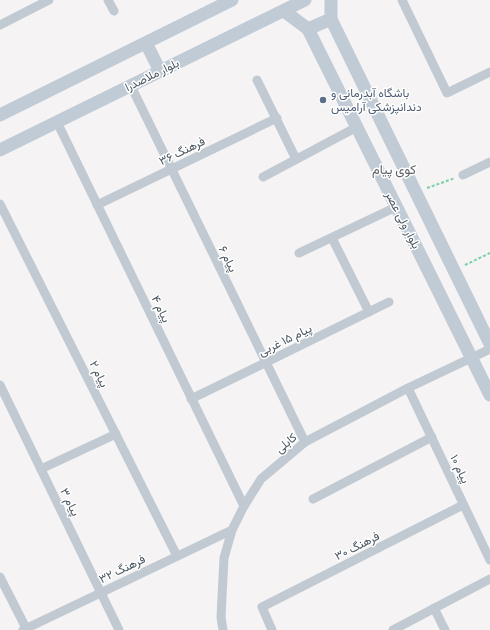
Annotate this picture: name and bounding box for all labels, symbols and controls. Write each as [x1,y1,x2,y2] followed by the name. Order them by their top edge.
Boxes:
[123,56,182,95] street label: بلوار ملاصدرا
[331,86,422,115] place label: باشگاه آبدرمانی و دندانپزشکی آرامیس
[318,95,328,105] marker: باشگاه آبدرمانی و دندانپزشکی آرامیس
[157,134,208,169] street label: فرهنگ ۳۶
[372,162,416,179] district label: کوی پیام
[381,188,423,252] street label: بلوار ولی عصر
[215,244,240,275] street label: پیام ۶
[148,293,173,325] street label: پیام ۴
[256,321,314,360] street label: پیام ۱۵ غربی
[86,358,111,390] street label: پیام ۲
[272,430,300,457] street label: کابلی
[446,452,473,486] street label: پیام ۱۰
[56,486,83,519] street label: پیام ۳
[332,529,382,564] street label: فرهنگ ۳۰
[97,552,148,587] street label: فرهنگ ۳۲

